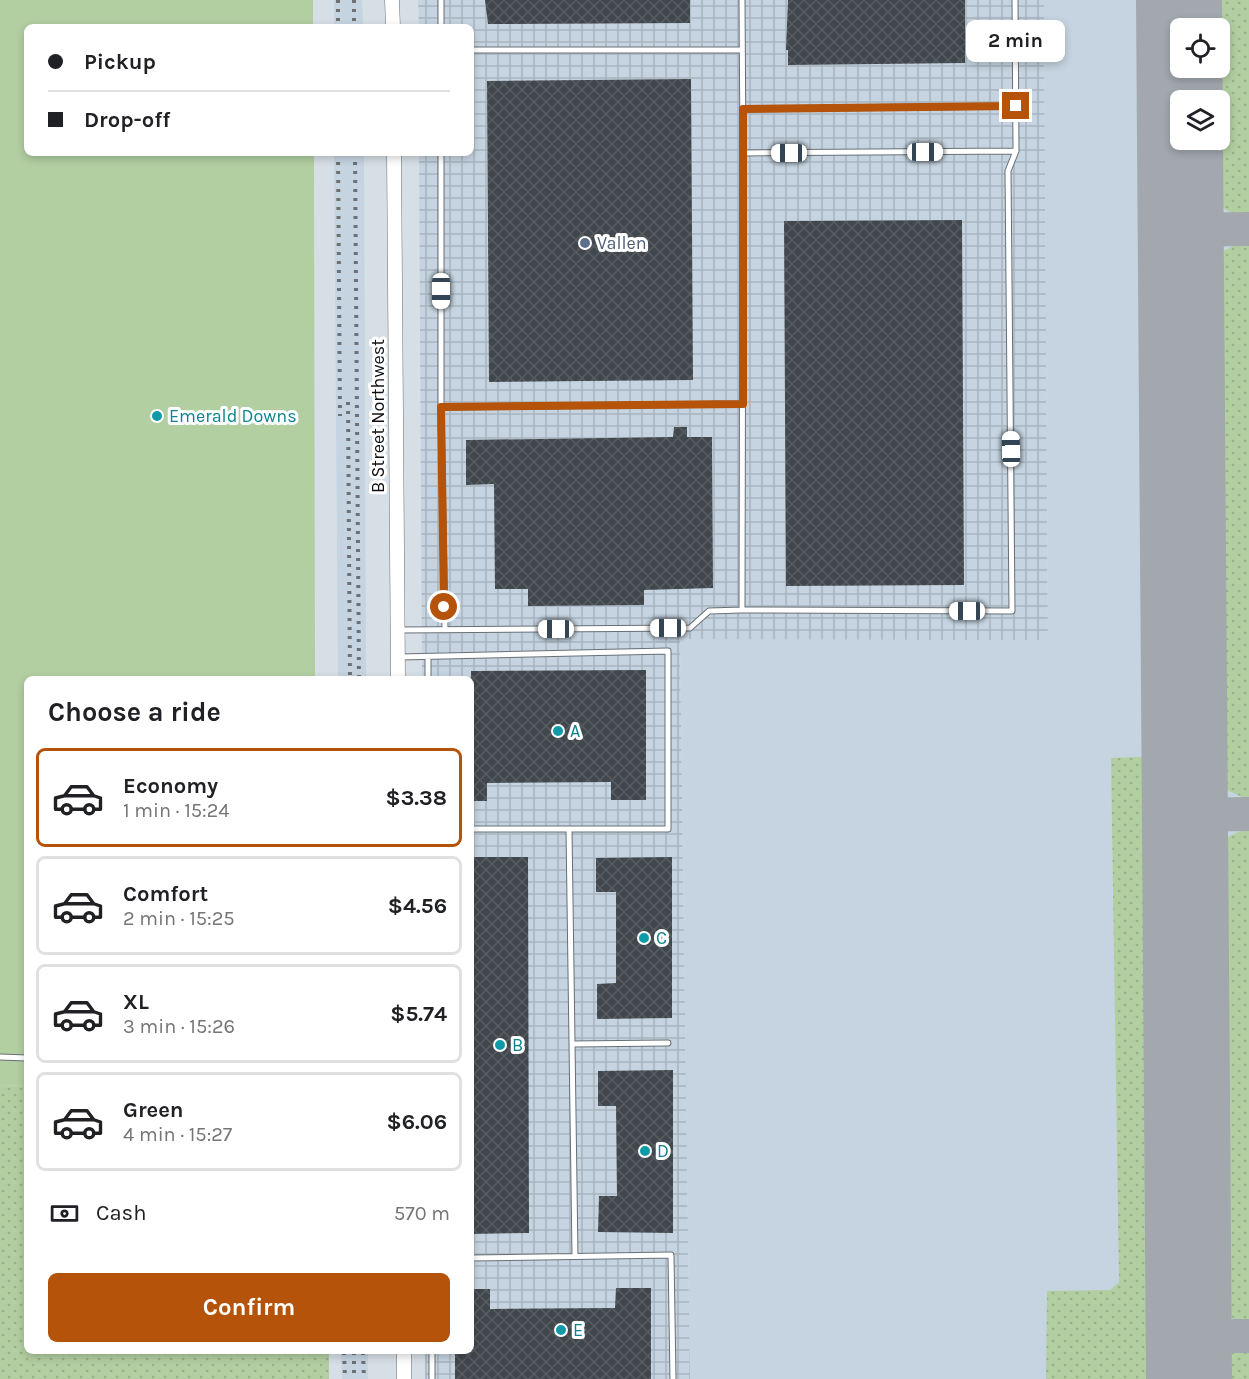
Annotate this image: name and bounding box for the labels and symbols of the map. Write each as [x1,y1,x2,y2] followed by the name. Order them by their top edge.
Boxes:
[966,19,1066,61] callout: 2 min
[1002,92,1029,119] route end
[907,143,943,161] car
[771,144,807,162] car
[597,232,647,254] place label: Vallen
[578,236,592,250] marker: Vallen
[432,273,450,309] car
[367,339,389,493] street label: B Street Northwest
[169,405,297,427] place label: Emerald Downs
[150,409,164,423] marker: Emerald Downs
[1002,431,1020,467] car
[430,593,457,620] route start
[949,602,985,620] car
[650,619,686,637] car
[538,620,574,638] car
[570,720,580,742] place label: A
[551,724,565,738] marker: A
[656,927,667,949] place label: C
[637,931,651,945] marker: C
[512,1034,523,1056] place label: B
[493,1038,507,1052] marker: B
[657,1140,669,1162] place label: D
[638,1144,652,1158] marker: D
[573,1319,583,1341] place label: E
[554,1323,568,1337] marker: E

